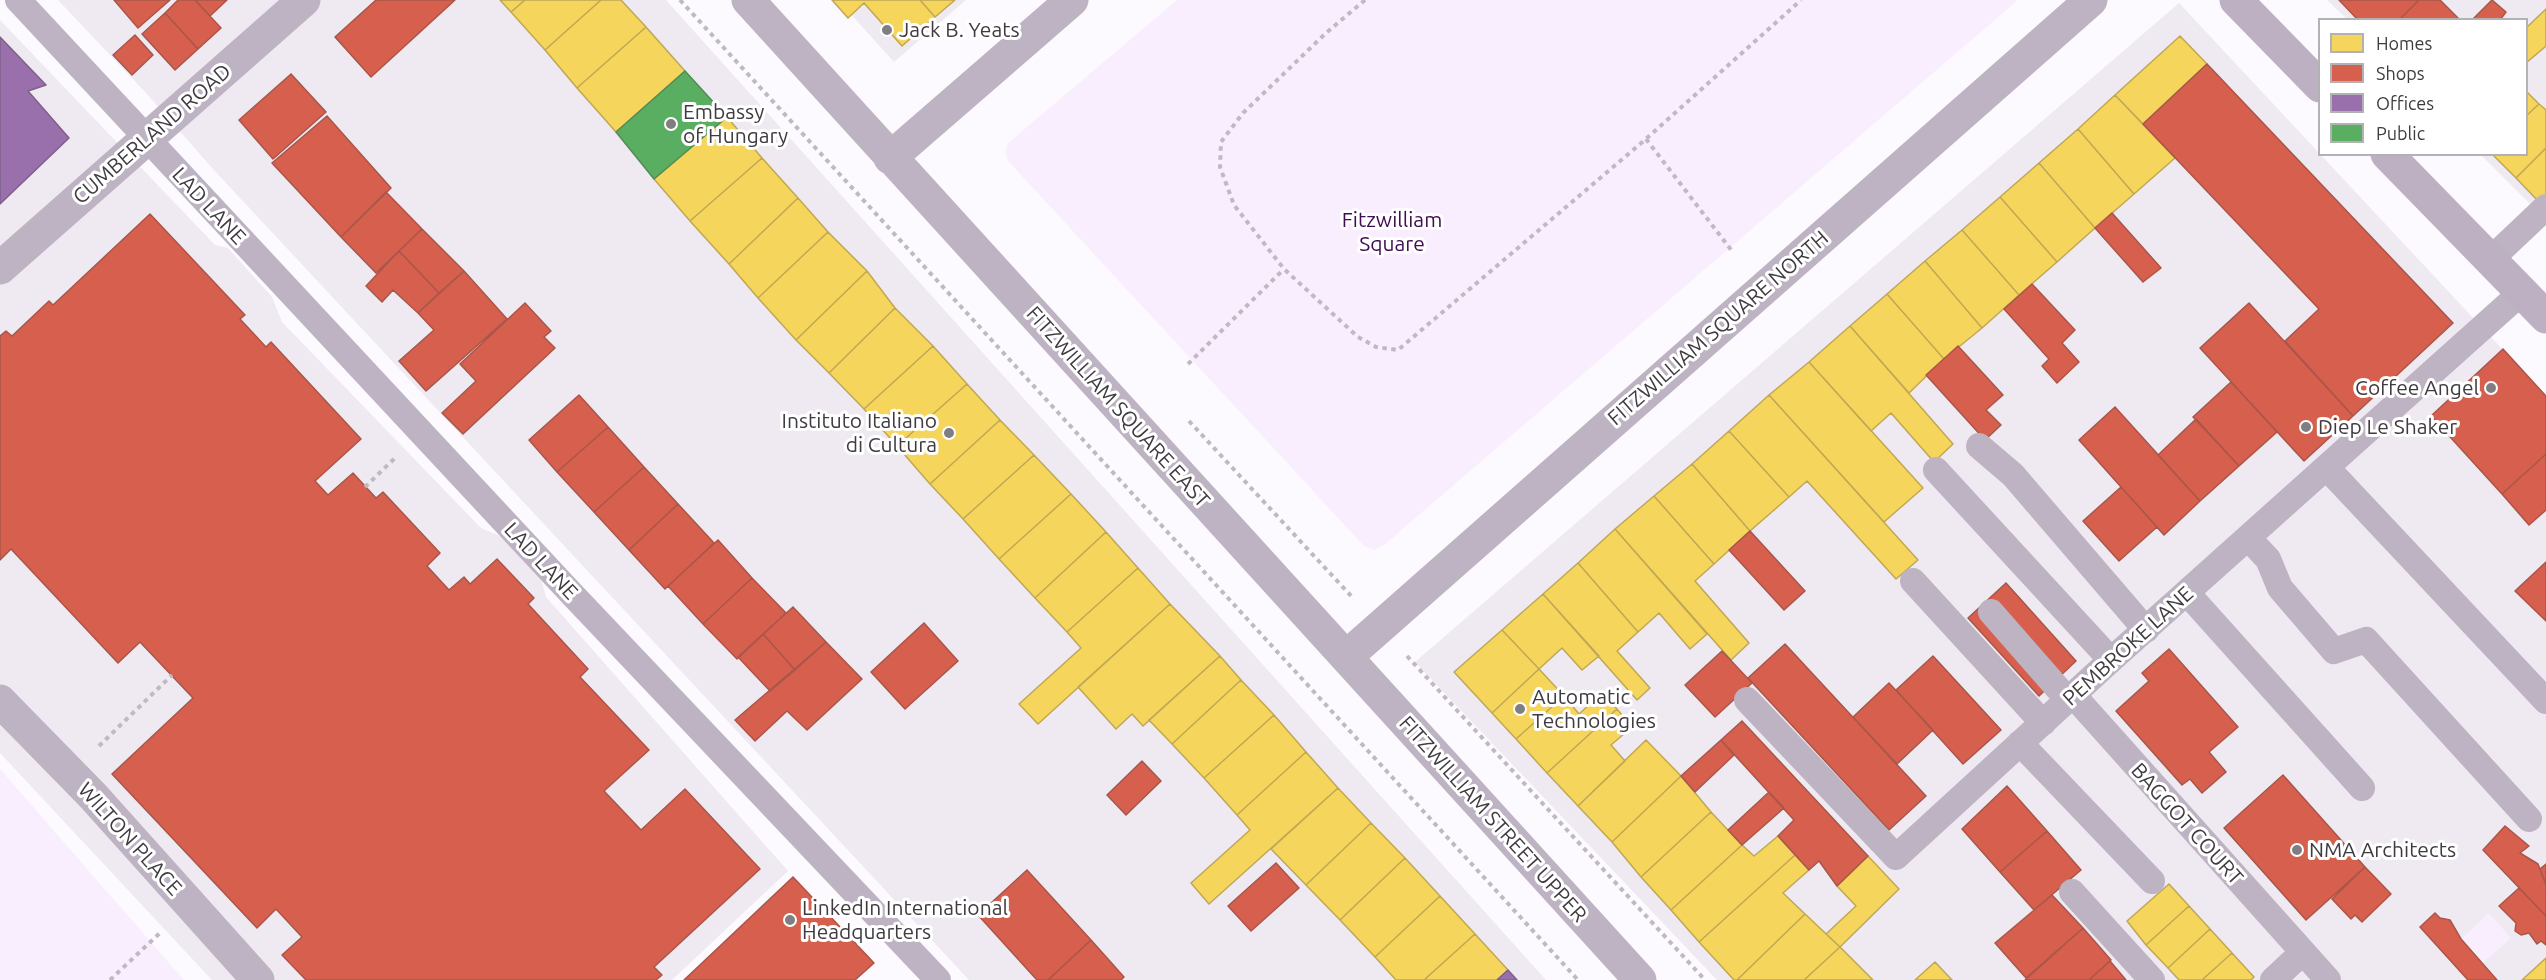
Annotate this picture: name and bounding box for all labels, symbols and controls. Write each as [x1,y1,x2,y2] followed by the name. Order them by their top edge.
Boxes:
[899,17,1020,43] place label: Jack B. Yeats
[2318,18,2528,156] legend
[880,23,894,37] marker: Jack B. Yeats
[2376,33,2432,53] text: Homes
[68,59,236,209] street label: CUMBERLAND ROAD
[2376,63,2425,83] text: Shops
[2376,93,2434,113] text: Offices
[683,99,788,149] place label: Embassy of Hungary
[664,117,678,131] marker: Embassy of Hungary
[2376,123,2425,143] text: Public
[167,162,251,250] street label: LAD LANE
[1342,207,1442,257] park label: Fitzwilliam Square
[1603,225,1833,431] street label: FITZWILLIAM SQUARE NORTH
[1021,301,1215,513] street label: FITZWILLIAM SQUARE EAST
[2355,375,2479,401] place label: Coffee Angel
[2484,381,2498,395] marker: Coffee Angel
[782,408,937,458] place label: Instituto Italiano di Cultura
[2318,414,2457,440] place label: Diep Le Shaker
[2299,420,2313,434] marker: Diep Le Shaker
[942,426,956,440] marker: Instituto Italiano di Cultura
[499,517,583,605] street label: LAD LANE
[2058,581,2198,711] street label: PEMBROKE LANE
[1532,684,1656,734] place label: Automatic Technologies
[1513,702,1527,716] marker: Automatic Technologies
[1394,711,1592,927] street label: FITZWILLIAM STREET UPPER
[2126,758,2248,890] street label: BAGGOT COURT
[73,778,187,900] street label: WILTON PLACE
[2309,837,2456,863] place label: NMA Architects
[2290,843,2304,857] marker: NMA Architects
[802,895,1008,945] place label: LinkedIn International Headquarters
[783,913,797,927] marker: LinkedIn International Headquarters

